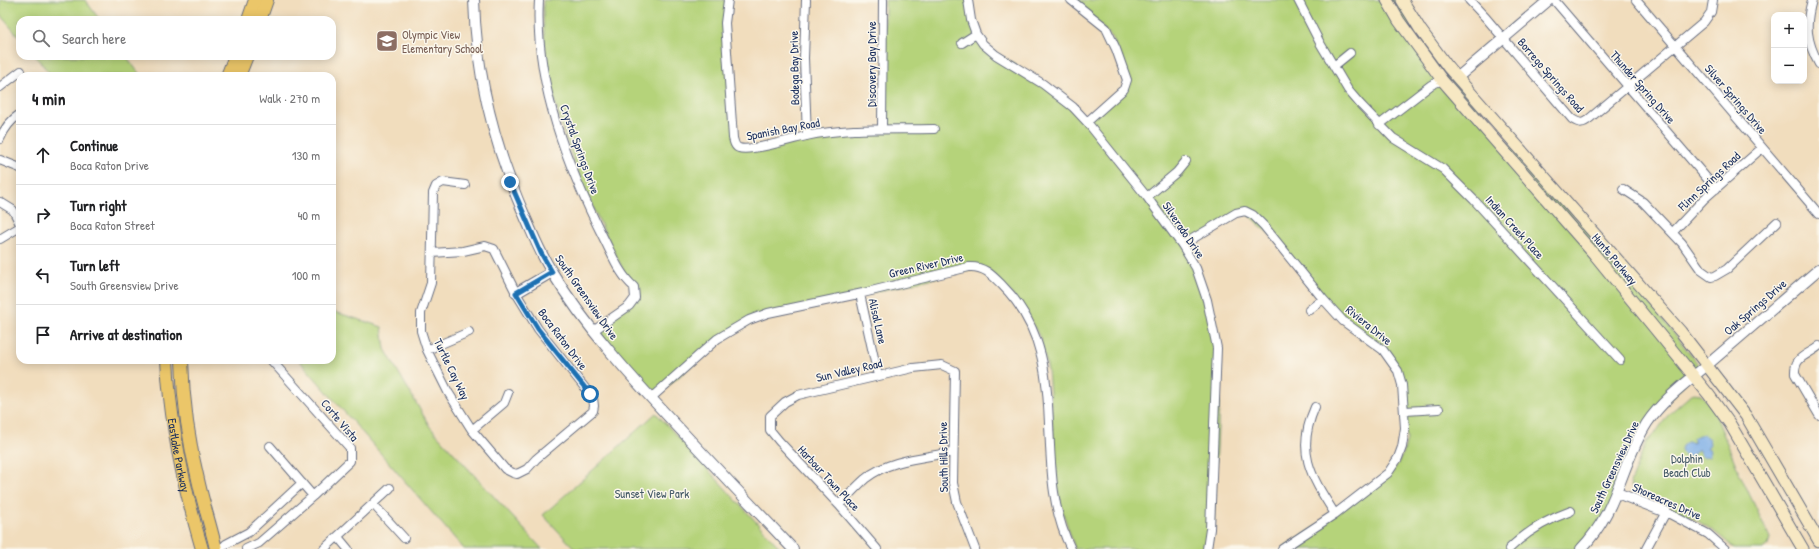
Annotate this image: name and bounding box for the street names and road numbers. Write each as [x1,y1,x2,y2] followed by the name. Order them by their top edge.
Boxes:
[863,21,880,107] street label: Discovery Bay Drive
[785,30,803,105] street label: Bodega Bay Drive
[1514,34,1588,116] street label: Borrego Springs Road
[1606,47,1680,127] street label: Thunder Spring Drive
[1701,61,1771,138] street label: Silver Springs Drive
[556,102,604,196] street label: Crystal Springs Drive
[745,114,821,144] street label: Spanish Bay Road
[1673,147,1744,215] street label: Flinn Springs Road
[1482,192,1548,263] street label: Indian Creek Place
[1159,198,1209,262] street label: Silverado Drive
[1588,229,1642,289] street label: Hunte Parkway
[887,248,965,282] street label: Green River Drive
[551,251,623,343] street label: South Greensview Drive
[1720,275,1790,339] street label: Oak Springs Drive
[865,296,892,346] street label: Alisal Lane
[1342,301,1396,349] street label: Riviera Drive
[534,305,592,373] street label: Boca Raton Drive
[430,336,474,402] street label: Turtle Cay Way
[814,354,884,386] street label: Sun Valley Road
[317,395,363,445] street label: Corte Vista
[164,417,195,494] street label: Eastlake Parkway
[1585,418,1643,516] street label: South Greensview Drive
[934,421,952,492] street label: South Hills Drive
[794,441,864,515] street label: Harbour Town Place
[1630,478,1704,524] street label: Shoreacres Drive

